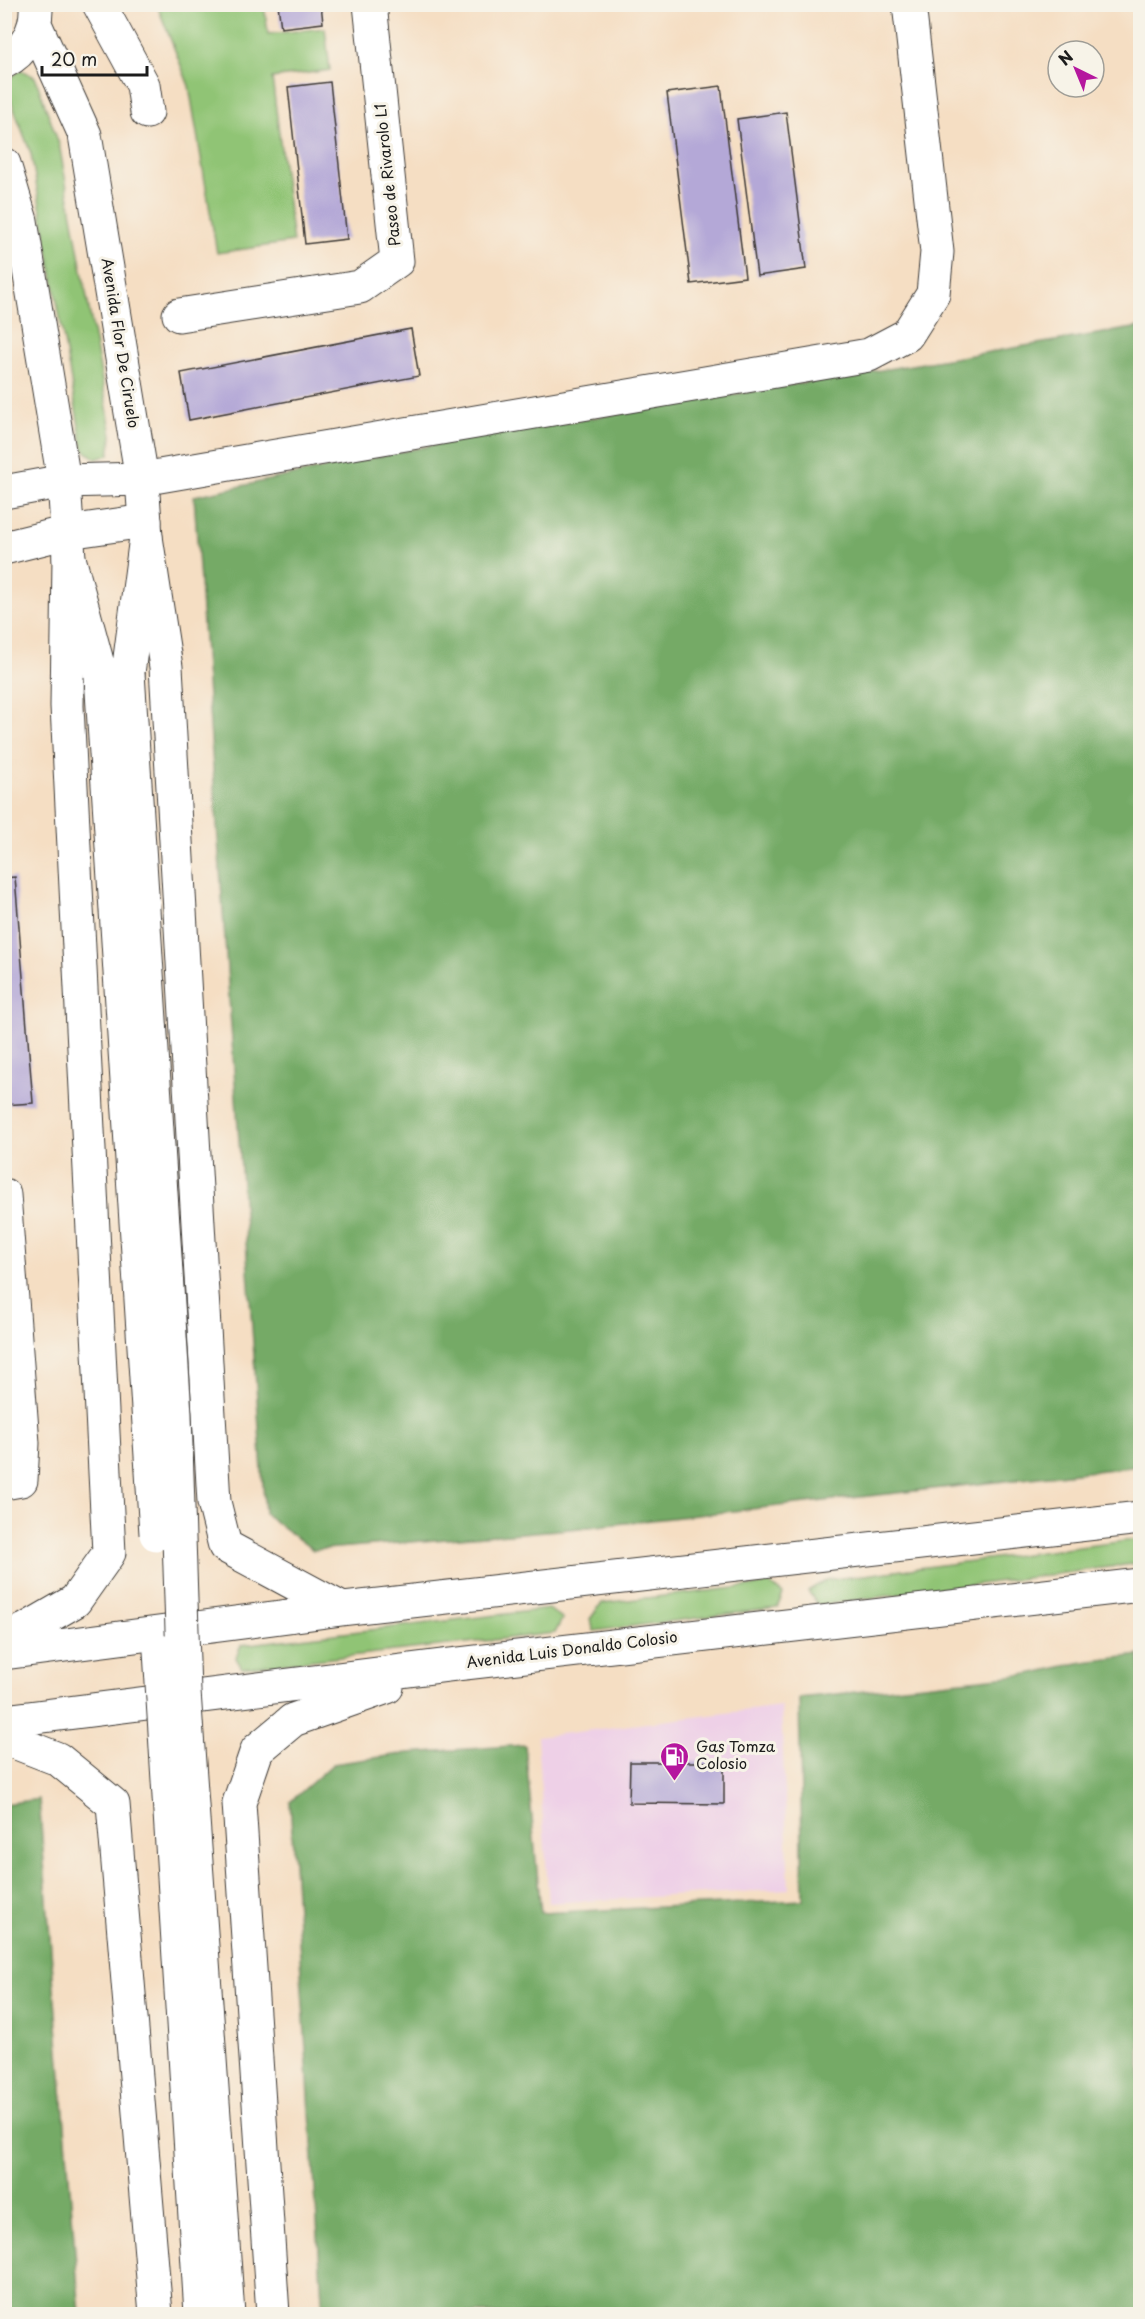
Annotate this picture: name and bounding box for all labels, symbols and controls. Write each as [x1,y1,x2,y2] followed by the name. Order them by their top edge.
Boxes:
[42,39,147,77] scale bar
[1046,39,1106,99] north arrow
[1052,44,1078,70] text: N
[51,45,97,72] text: 20 m
[368,103,405,248] street label: Paseo de Rivarolo L1
[97,256,146,429] street label: Avenida Flor De Ciruelo
[465,1624,679,1673] street label: Avenida Luis Donaldo Colosio
[696,1734,776,1774] place label: Gas Tomza Colosio
[659,1740,691,1782] fuel station icon: Gas Tomza Colosio

